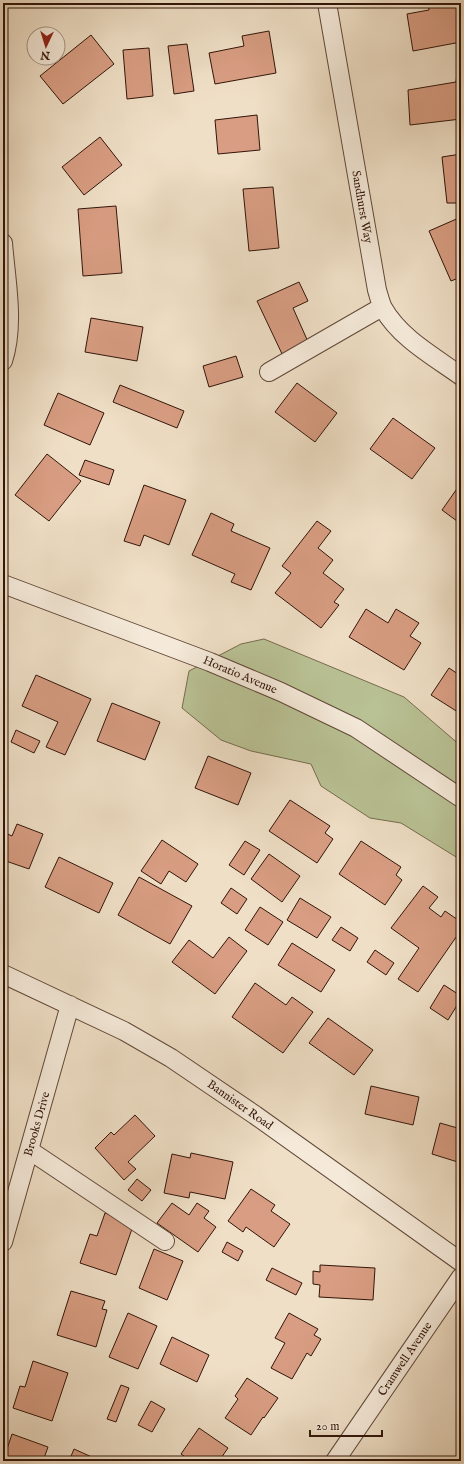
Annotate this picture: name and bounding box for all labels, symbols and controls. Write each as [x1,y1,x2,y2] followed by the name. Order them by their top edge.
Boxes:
[26,26,66,66] north arrow
[40,48,52,62] text: N
[348,169,376,245] street label: Sandhurst Way
[201,653,280,698] street label: Horatio Avenue
[204,1077,276,1134] street label: Bannister Road
[21,1090,53,1158] street label: Brooks Drive
[375,1319,436,1399] street label: Cramwell Avenue
[310,1412,382,1438] scale bar
[316,1419,339,1434] text: 20 m

